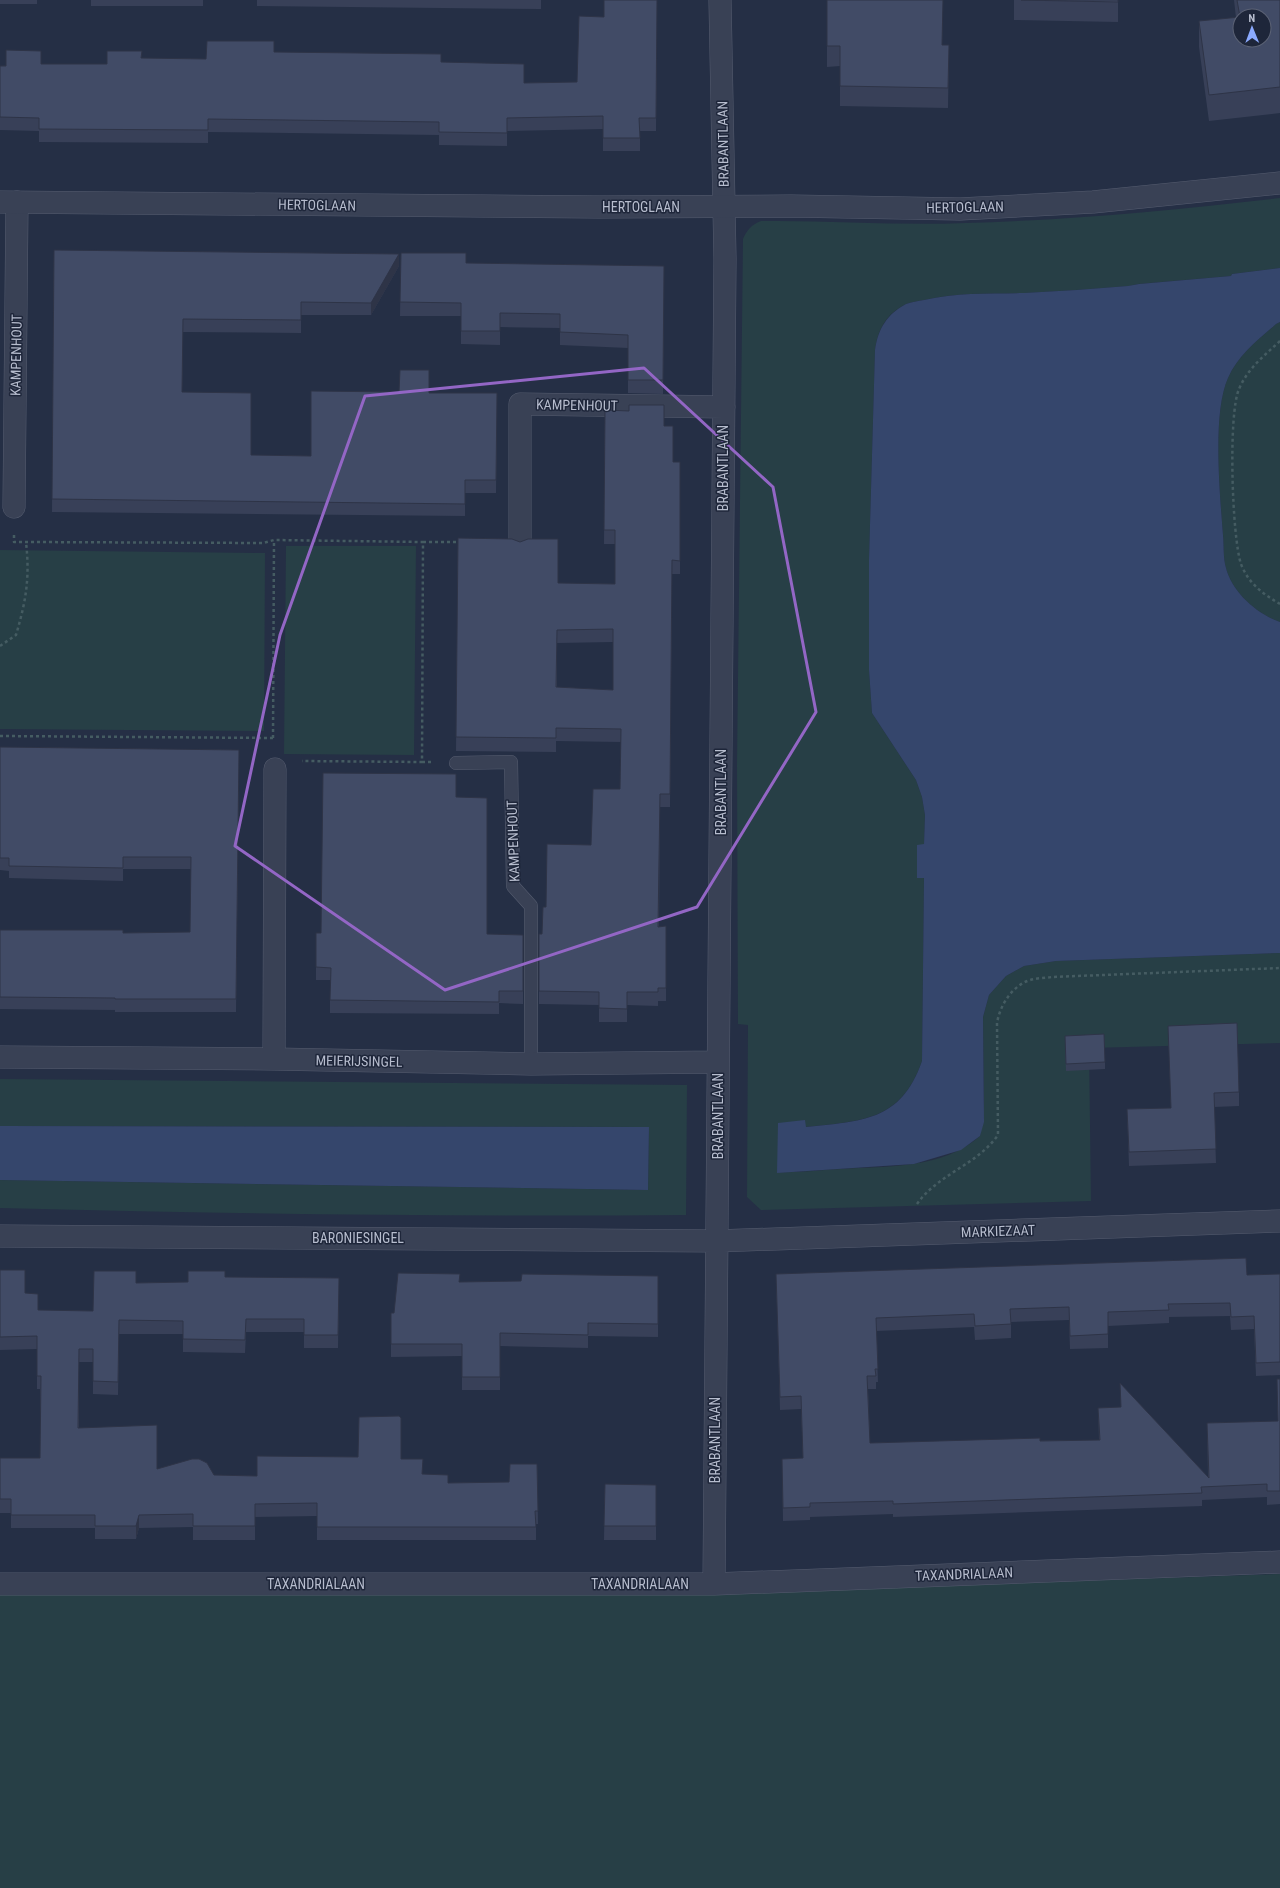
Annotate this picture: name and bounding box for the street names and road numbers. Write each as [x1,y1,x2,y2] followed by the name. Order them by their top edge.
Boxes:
[714,101,732,187] street label: BRABANTLAAN
[278,196,356,214] street label: HERTOGLAAN
[926,198,1004,216] street label: HERTOGLAAN
[602,199,680,215] street label: HERTOGLAAN
[7,314,25,396] street label: KAMPENHOUT
[536,396,618,414] street label: KAMPENHOUT
[715,425,731,511] street label: BRABANTLAAN
[713,749,729,835] street label: BRABANTLAAN
[504,800,522,882] street label: KAMPENHOUT
[315,1052,403,1070] street label: MEIERIJSINGEL
[710,1073,726,1159] street label: BRABANTLAAN
[961,1222,1035,1240] street label: MARKIEZAAT
[312,1230,404,1246] street label: BARONIESINGEL
[707,1397,723,1483] street label: BRABANTLAAN
[915,1564,1013,1584] street label: TAXANDRIALAAN
[267,1576,365,1592] street label: TAXANDRIALAAN
[591,1576,689,1592] street label: TAXANDRIALAAN

